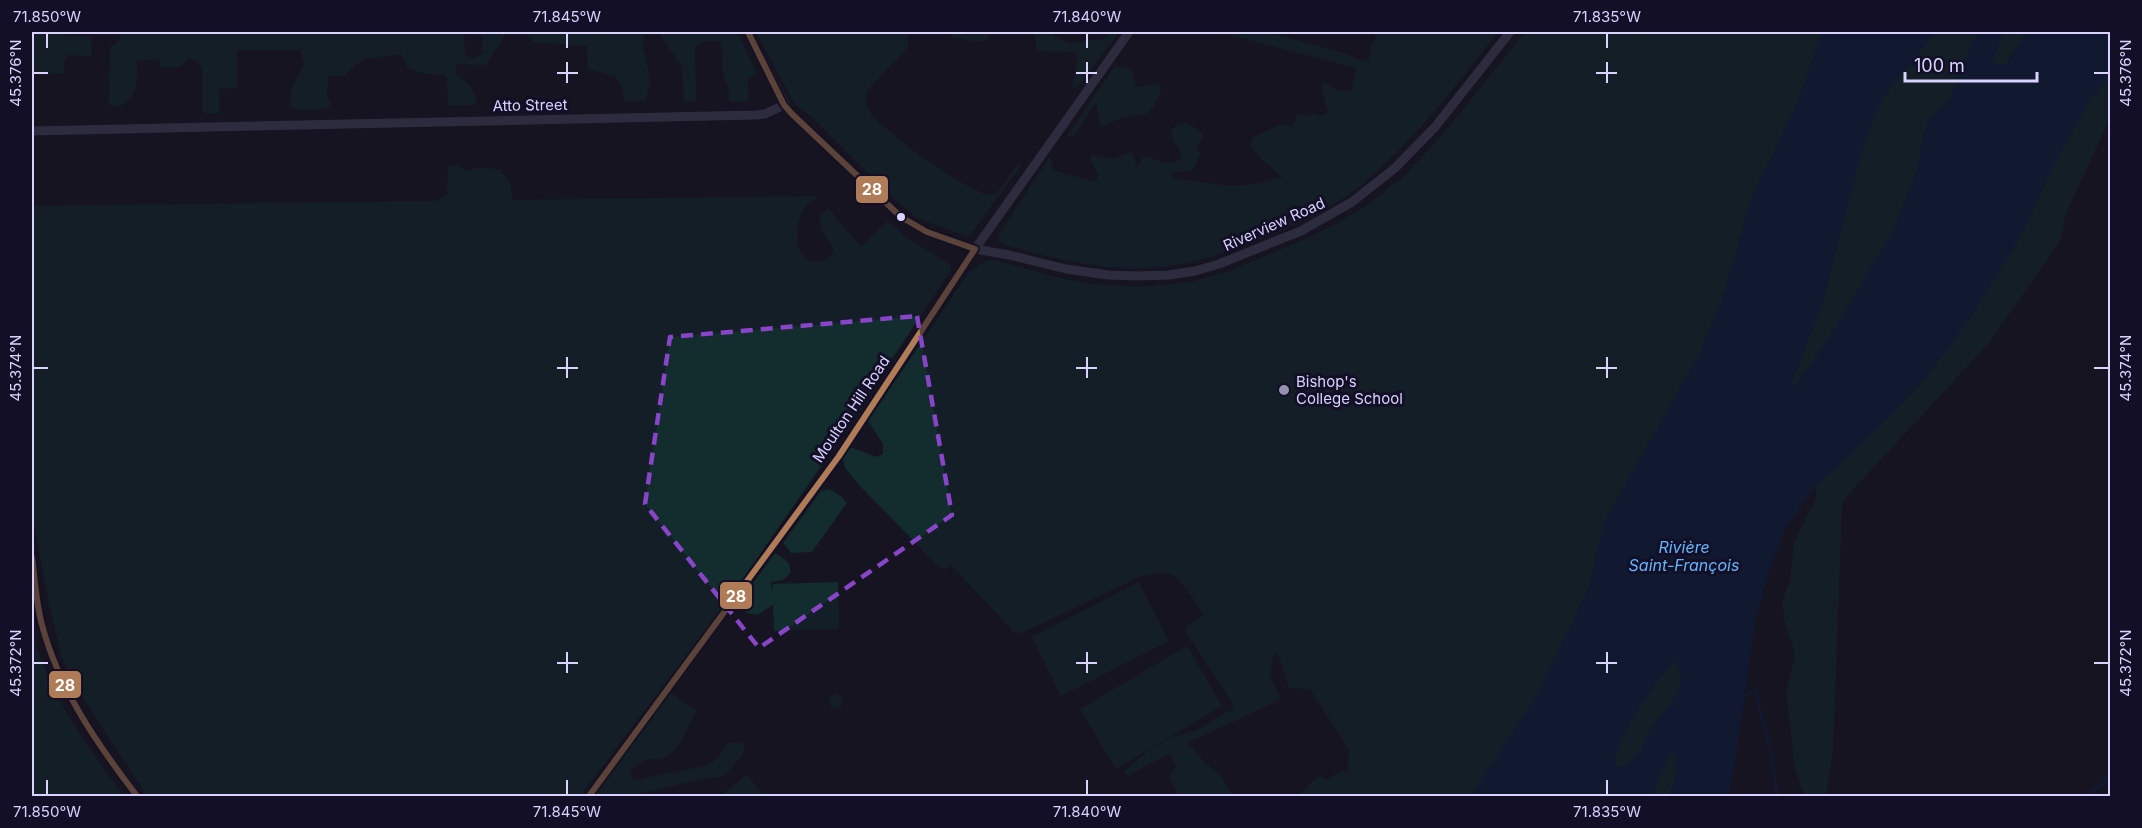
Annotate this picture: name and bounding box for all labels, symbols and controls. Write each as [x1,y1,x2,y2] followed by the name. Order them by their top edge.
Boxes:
[13,7,81,26] text: 71.850°W
[533,7,601,26] text: 71.845°W
[1053,7,1122,26] text: 71.840°W
[1573,7,1641,26] text: 71.835°W
[6,39,25,107] text: 45.376°N
[2116,39,2135,107] text: 45.376°N
[1905,45,2037,83] scale bar
[1914,55,1965,76] text: 100 m
[492,95,568,115] street label: Atto Street
[855,175,889,204] line badge: 28
[862,179,882,199] text: 28
[1220,193,1328,255] street label: Riverview Road
[895,211,907,223] unlabelled marker
[6,335,25,401] text: 45.374°N
[2116,335,2135,401] text: 45.374°N
[808,352,894,466] street label: Moulton Hill Road
[1296,372,1403,408] place label: Bishop's College School
[1277,383,1291,397] marker: Bishop's College School
[1629,537,1739,575] water label: Rivière Saint-François
[719,581,753,610] line badge: 28
[726,586,746,606] text: 28
[6,629,25,697] text: 45.372°N
[2116,629,2135,697] text: 45.372°N
[48,670,82,699] line badge: 28
[55,675,75,695] text: 28
[13,802,81,821] text: 71.850°W
[533,802,601,821] text: 71.845°W
[1053,802,1122,821] text: 71.840°W
[1573,802,1641,821] text: 71.835°W

